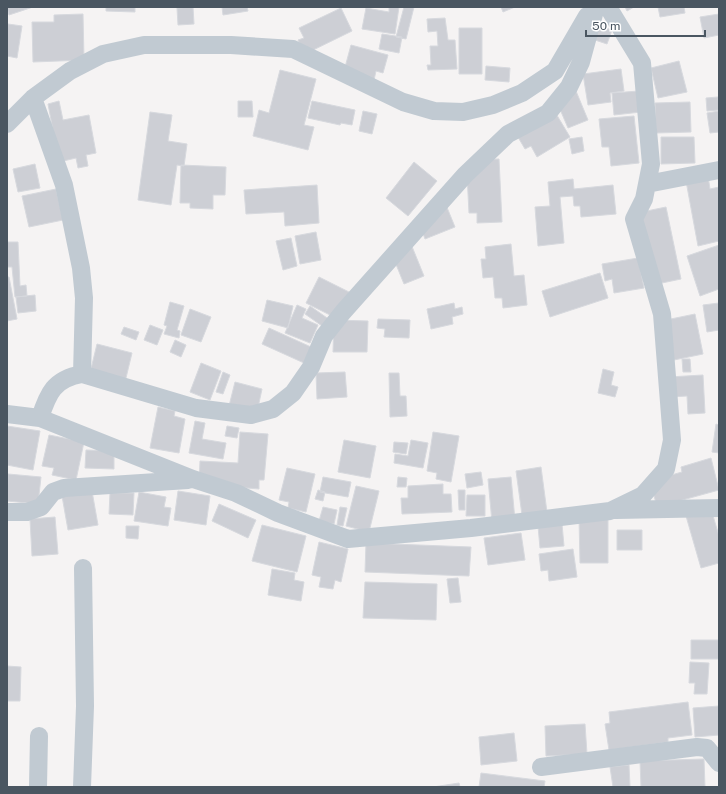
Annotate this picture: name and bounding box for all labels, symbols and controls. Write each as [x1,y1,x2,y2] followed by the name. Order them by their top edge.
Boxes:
[586,12,705,38] scale bar
[592,19,620,33] text: 50 m

